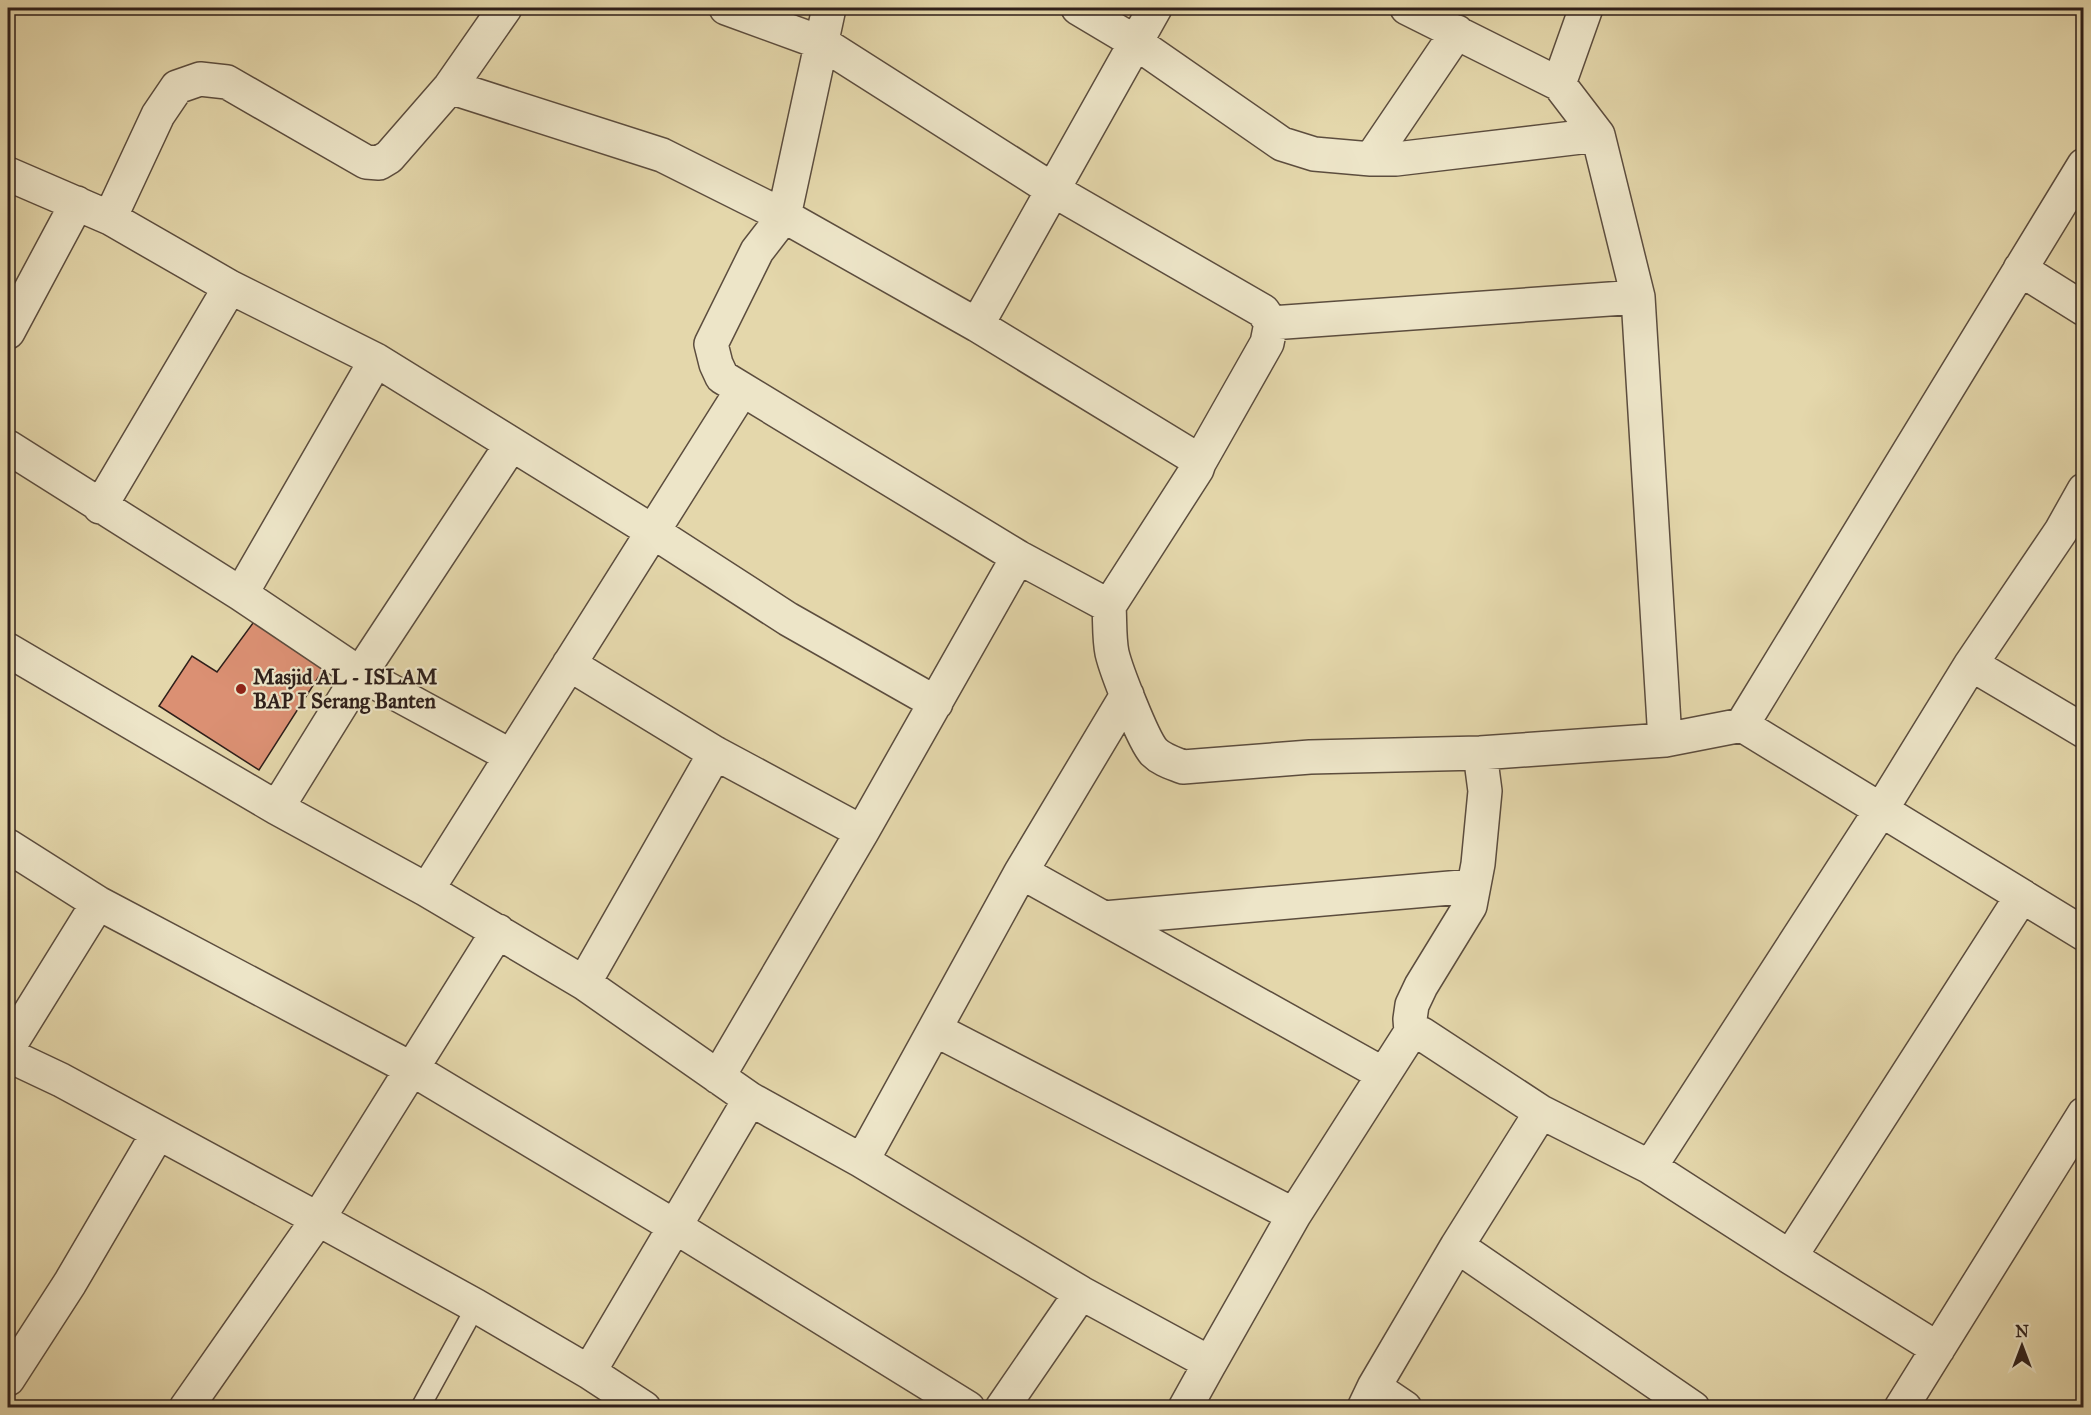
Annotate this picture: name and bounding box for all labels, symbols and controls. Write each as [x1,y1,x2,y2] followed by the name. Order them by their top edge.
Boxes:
[253,664,438,714] place label: Masjid AL - ISLAM BAP I Serang Banten
[234,682,248,696] marker: Masjid AL - ISLAM BAP I Serang Banten
[1992,1316,2052,1376] north arrow
[2015,1322,2029,1341] text: N

